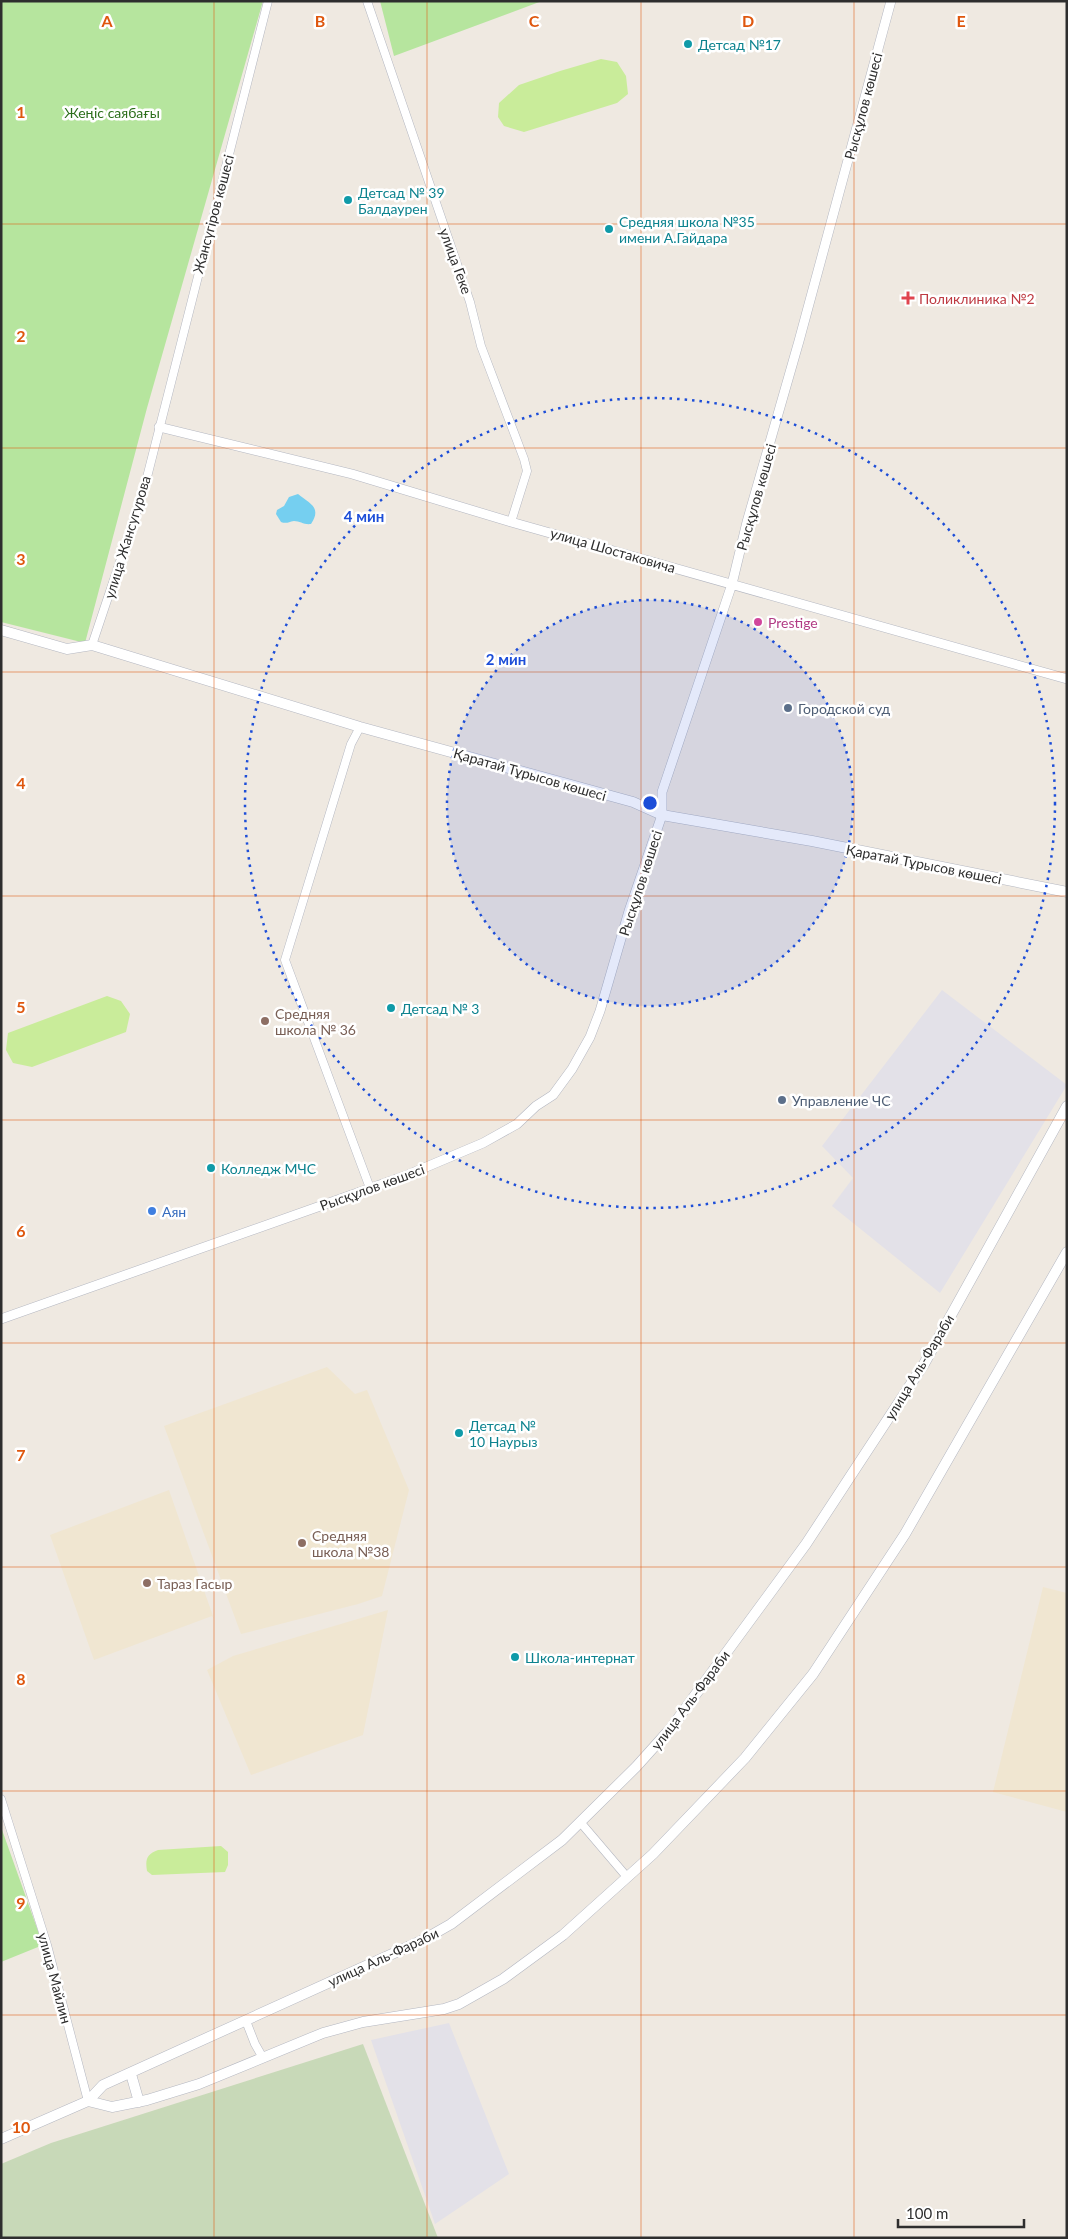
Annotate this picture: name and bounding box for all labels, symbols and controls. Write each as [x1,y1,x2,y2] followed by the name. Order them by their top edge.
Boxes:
[100,11,113,30] text: A
[315,11,325,30] text: B
[529,11,540,30] text: C
[742,11,754,30] text: D
[956,11,966,30] text: E
[698,36,781,53] place label: Детсад №17
[682,38,694,50] marker: Детсад №17
[841,51,885,161] street label: Рысқұлов көшесі
[16,102,26,121] text: 1
[64,104,160,121] park label: Жеңіс саябағы
[189,153,237,275] street label: Жансүгіров көшесі
[358,184,445,217] place label: Детсад № 39 Балдаурен
[342,194,354,206] marker: Детсад № 39 Балдаурен
[619,213,755,246] place label: Средняя школа №35 имени А.Гайдара
[603,223,615,235] marker: Средняя школа №35 имени А.Гайдара
[436,226,476,296] street label: улица Геке
[919,290,1035,307] place label: Поликлиника №2
[901,291,915,305] marker: Поликлиника №2
[16,326,26,345] text: 2
[733,442,779,552] street label: Рысқұлов көшесі
[100,473,154,601] street label: улица Жансугурова
[344,507,384,525] text: 4 мин
[548,524,678,576] street label: улица Шостаковича
[16,549,26,568] text: 3
[768,614,818,631] place label: Prestige
[752,616,764,628] marker: Prestige
[486,650,526,668] text: 2 мин
[798,700,891,717] place label: Городской суд
[782,702,794,714] marker: Городской суд
[452,744,608,804] street label: Қаратай Тұрысов көшесі
[16,773,26,792] text: 4
[641,794,659,812] centre of rings
[615,828,665,938] street label: Рысқұлов көшесі
[845,841,1003,887] street label: Қаратай Тұрысов көшесі
[16,997,26,1016] text: 5
[401,1000,479,1017] place label: Детсад № 3
[385,1002,397,1014] marker: Детсад № 3
[275,1005,356,1038] place label: Средняя школа № 36
[259,1015,271,1027] marker: Средняя школа № 36
[792,1092,891,1109] place label: Управление ЧС
[776,1094,788,1106] marker: Управление ЧС
[221,1160,317,1177] place label: Колледж МЧС
[317,1160,427,1214] street label: Рысқұлов көшесі
[205,1162,217,1174] marker: Колледж МЧС
[162,1203,186,1220] place label: Аян
[146,1205,158,1217] marker: Аян
[16,1221,26,1240] text: 6
[881,1311,957,1423] street label: улица Аль-Фараби
[469,1417,538,1450] place label: Детсад № 10 Наурыз
[453,1427,465,1439] marker: Детсад № 10 Наурыз
[16,1445,26,1464] text: 7
[312,1527,389,1560] place label: Средняя школа №38
[296,1537,308,1549] marker: Средняя школа №38
[157,1575,233,1592] place label: Тараз Гасыр
[141,1577,153,1589] marker: Тараз Гасыр
[647,1647,733,1753] street label: улица Аль-Фараби
[525,1649,635,1666] place label: Школа-интернат
[509,1651,521,1663] marker: Школа-интернат
[16,1669,26,1688] text: 8
[16,1893,26,1912] text: 9
[325,1924,441,1990] street label: улица Аль-Фараби
[35,1931,75,2025] street label: улица Майлин
[12,2117,30,2136] text: 10
[898,2196,1024,2228] scale bar
[906,2204,948,2222] text: 100 m

